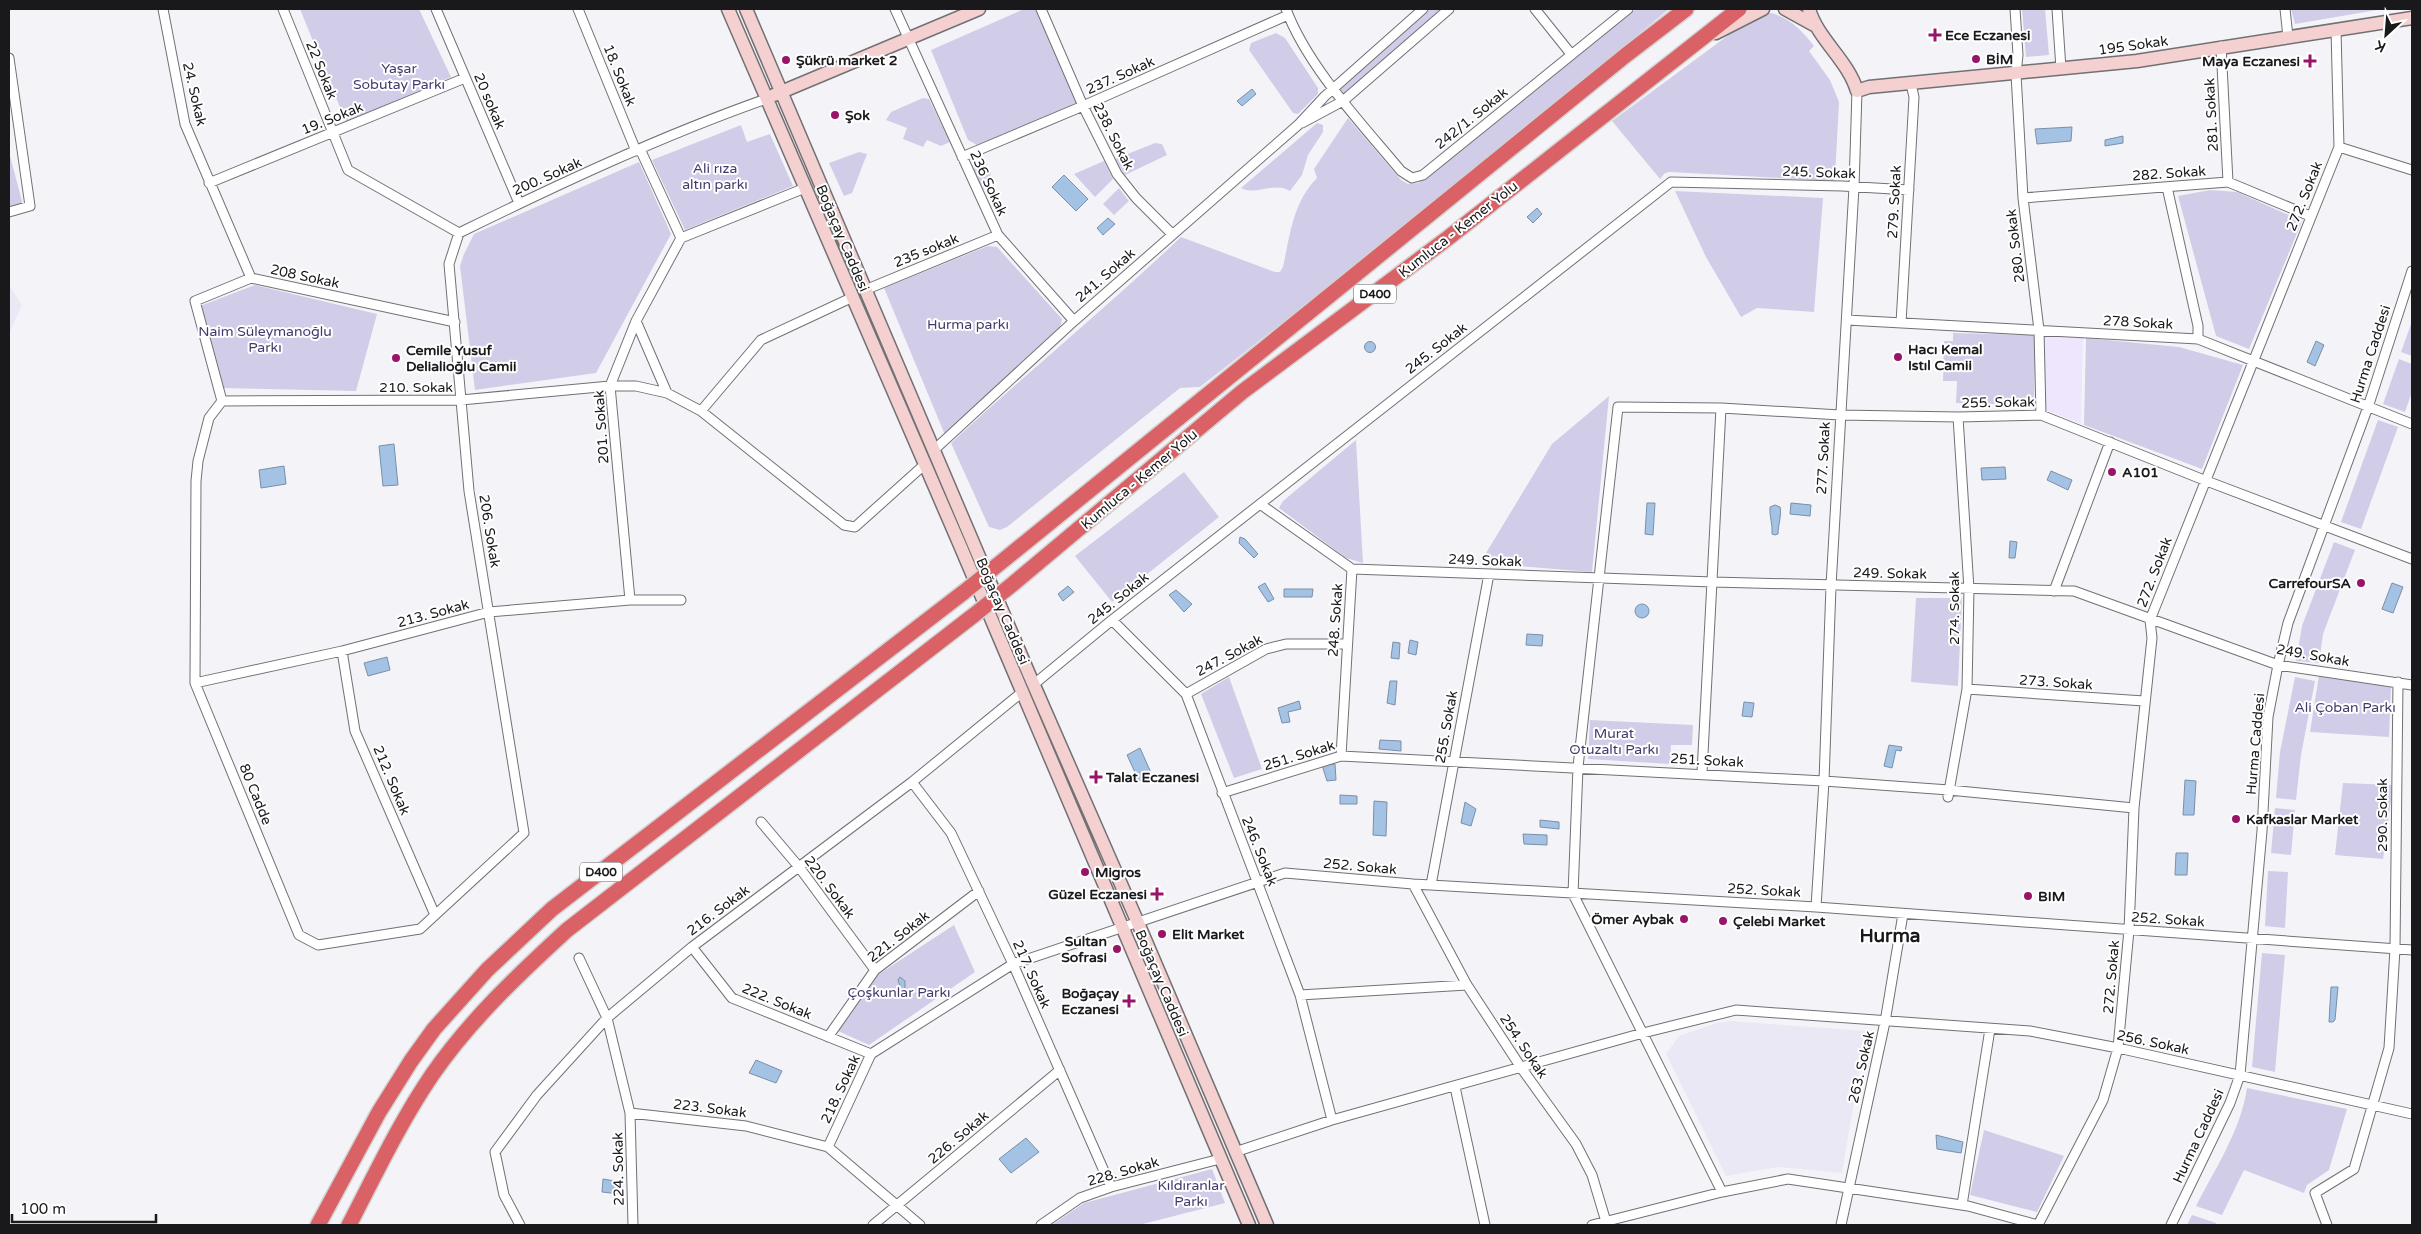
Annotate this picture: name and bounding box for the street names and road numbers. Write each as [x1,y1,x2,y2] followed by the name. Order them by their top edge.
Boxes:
[2097,32,2169,59] street label: 195 Sokak
[302,39,341,102] street label: 22 Sokak
[599,42,640,109] street label: 18. Sokak
[1083,53,1157,98] street label: 237. Sokak
[179,61,210,128] street label: 24. Sokak
[470,71,509,132] street label: 20 sokak
[2201,77,2222,152] street label: 281. Sokak
[1431,84,1511,153] street label: 242/1. Sokak
[299,98,366,139] street label: 19. Sokak
[1089,99,1138,173] street label: 238. Sokak
[966,148,1011,219] street label: 236 Sokak
[510,154,585,199] street label: 200. Sokak
[2283,158,2326,234] street label: 272. Sokak
[2132,162,2207,185] street label: 282. Sokak
[1782,163,1856,182] street label: 245. Sokak
[1884,164,1905,239] street label: 279. Sokak
[1395,178,1521,281] street label: Kumluca - Kemer Yolu
[812,182,873,294] street label: Boğaçay Caddesi
[2003,208,2028,284] street label: 280. Sokak
[891,230,961,271] street label: 235 sokak
[1072,245,1139,306] street label: 241. Sokak
[269,261,341,292] street label: 208 Sokak
[1354,284,1396,304] road number: D400
[2347,303,2394,405] street label: Hurma Caddesi
[2103,312,2174,333] street label: 278 Sokak
[1402,319,1471,378] street label: 245. Sokak
[379,379,453,396] street label: 210. Sokak
[590,389,613,464] street label: 201. Sokak
[1961,393,2035,412] street label: 255. Sokak
[1813,421,1834,495] street label: 277. Sokak
[1078,426,1201,533] street label: Kumluca - Kemer Yolu
[475,493,504,569] street label: 206. Sokak
[2133,534,2176,610] street label: 272. Sokak
[1448,551,1523,570] street label: 249. Sokak
[972,555,1033,667] street label: Boğaçay Caddesi
[1853,564,1927,583] street label: 249. Sokak
[1084,568,1153,628] street label: 245. Sokak
[1946,571,1963,645] street label: 274. Sokak
[1324,582,1347,657] street label: 248. Sokak
[395,596,471,631] street label: 213. Sokak
[1193,631,1266,680] street label: 247. Sokak
[2275,641,2351,670] street label: 249. Sokak
[2019,671,2094,694] street label: 273. Sokak
[1432,689,1461,765] street label: 255. Sokak
[2243,692,2268,796] street label: Hurma Caddesi
[1261,736,1337,774] street label: 251. Sokak
[369,743,414,818] street label: 212. Sokak
[1670,750,1745,771] street label: 251. Sokak
[236,761,276,827] street label: 80 Cadde
[2374,778,2391,852] street label: 290. Sokak
[1238,814,1281,889] street label: 246. Sokak
[801,853,859,922] street label: 220. Sokak
[1322,855,1398,878] street label: 252. Sokak
[580,862,622,882] road number: D400
[1727,880,1802,901] street label: 252. Sokak
[684,881,753,939] street label: 216. Sokak
[864,907,933,966] street label: 221. Sokak
[2131,908,2206,931] street label: 252. Sokak
[1131,927,1192,1039] street label: Boğaçay Caddesi
[1009,937,1054,1011] street label: 217. Sokak
[2100,939,2123,1015] street label: 272. Sokak
[739,980,815,1023] street label: 222. Sokak
[1496,1011,1551,1082] street label: 254. Sokak
[2115,1027,2191,1059] street label: 256. Sokak
[1845,1029,1878,1105] street label: 263. Sokak
[817,1052,864,1126] street label: 218. Sokak
[2169,1086,2228,1186] street label: Hurma Caddesi
[672,1096,748,1121] street label: 223. Sokak
[925,1107,992,1168] street label: 226. Sokak
[609,1132,628,1206] street label: 224. Sokak
[1085,1153,1161,1190] street label: 228. Sokak

